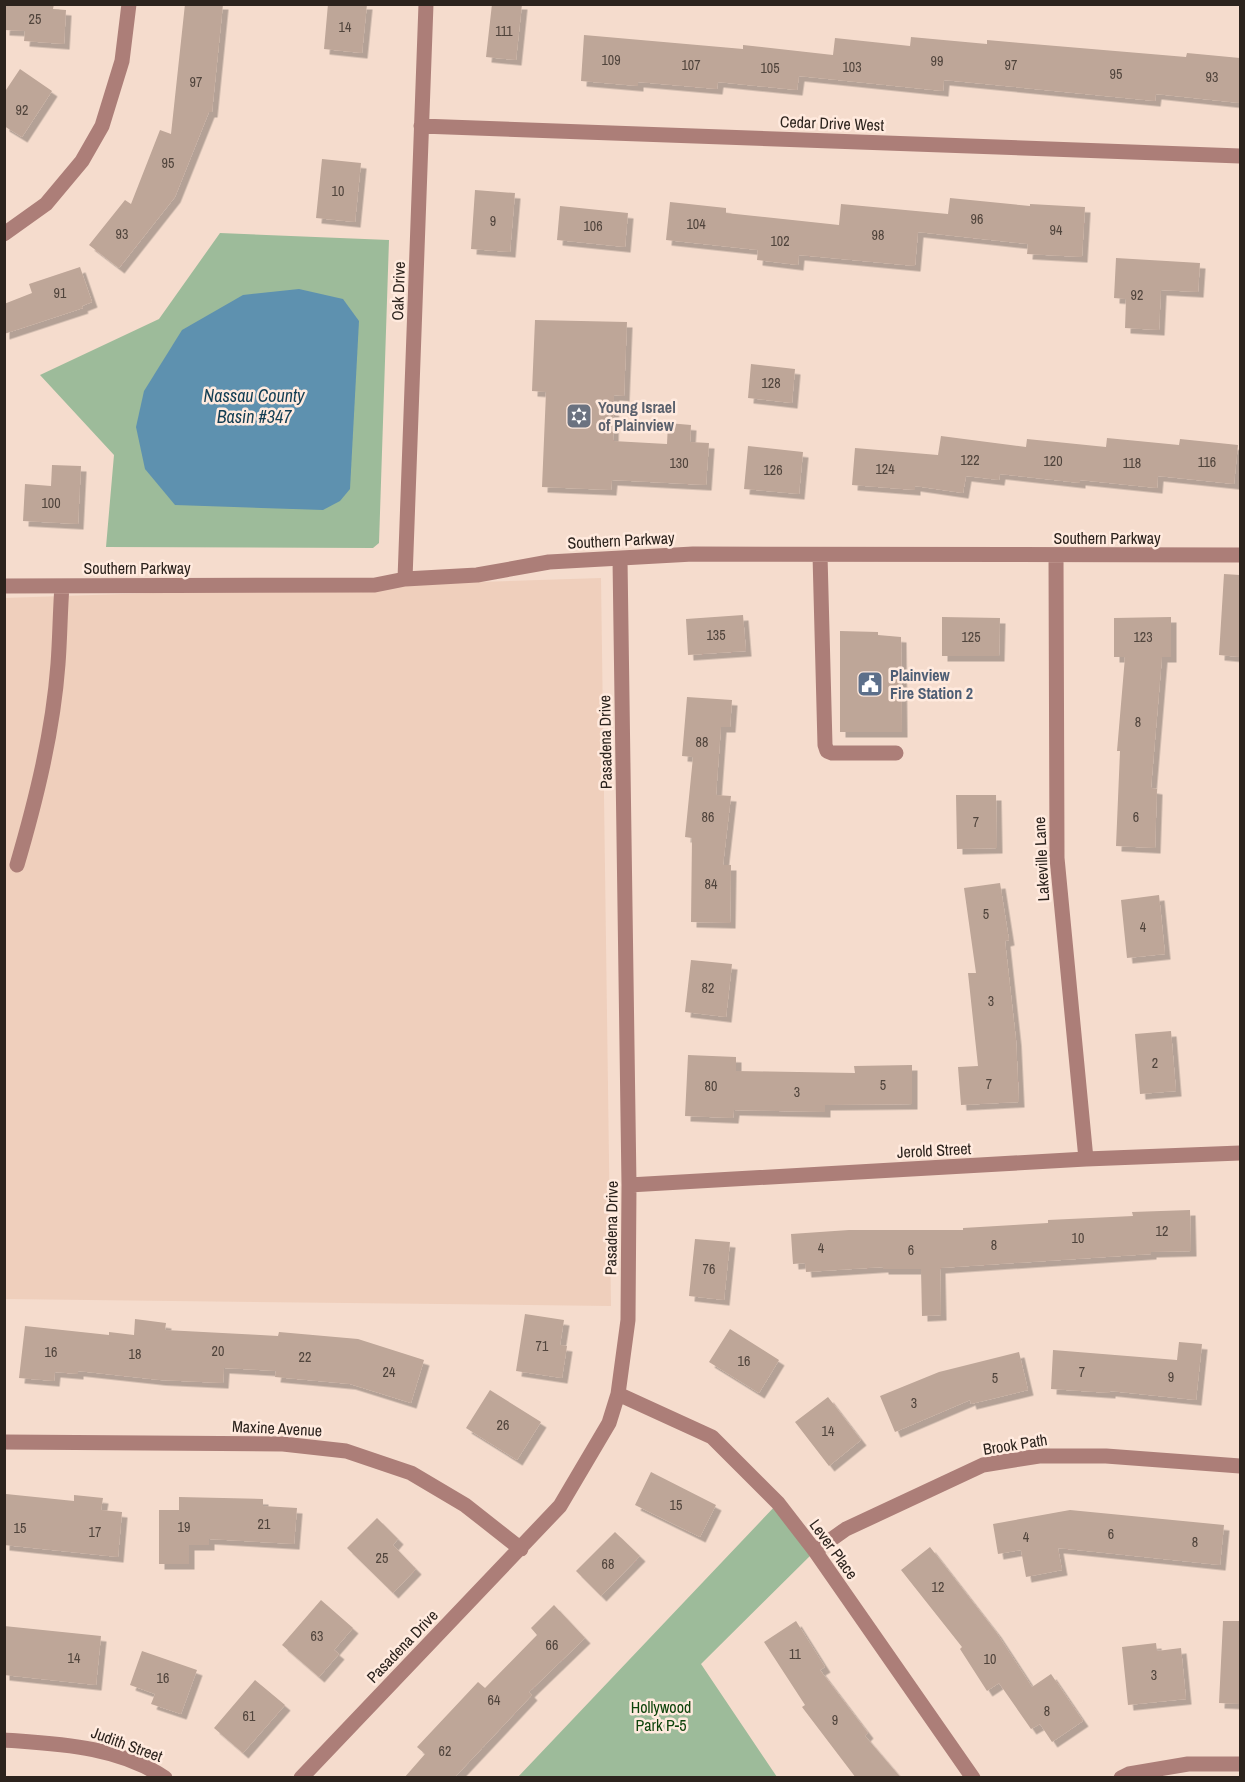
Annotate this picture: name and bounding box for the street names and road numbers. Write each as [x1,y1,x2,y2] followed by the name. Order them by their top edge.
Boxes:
[780,110,885,136] street label: Cedar Drive West
[386,261,410,321] street label: Oak Drive
[567,526,676,554] street label: Southern Parkway
[1053,527,1161,549] street label: Southern Parkway
[83,557,191,579] street label: Southern Parkway
[593,695,617,789] street label: Pasadena Drive
[1028,816,1054,902] street label: Lakeville Lane
[896,1137,972,1163] street label: Jerold Street
[599,1181,623,1275] street label: Pasadena Drive
[231,1415,323,1441] street label: Maxine Avenue
[981,1428,1049,1460] street label: Brook Path
[805,1515,863,1583] street label: Lever Place
[361,1605,443,1687] street label: Pasadena Drive
[88,1721,166,1767] street label: Judith Street

